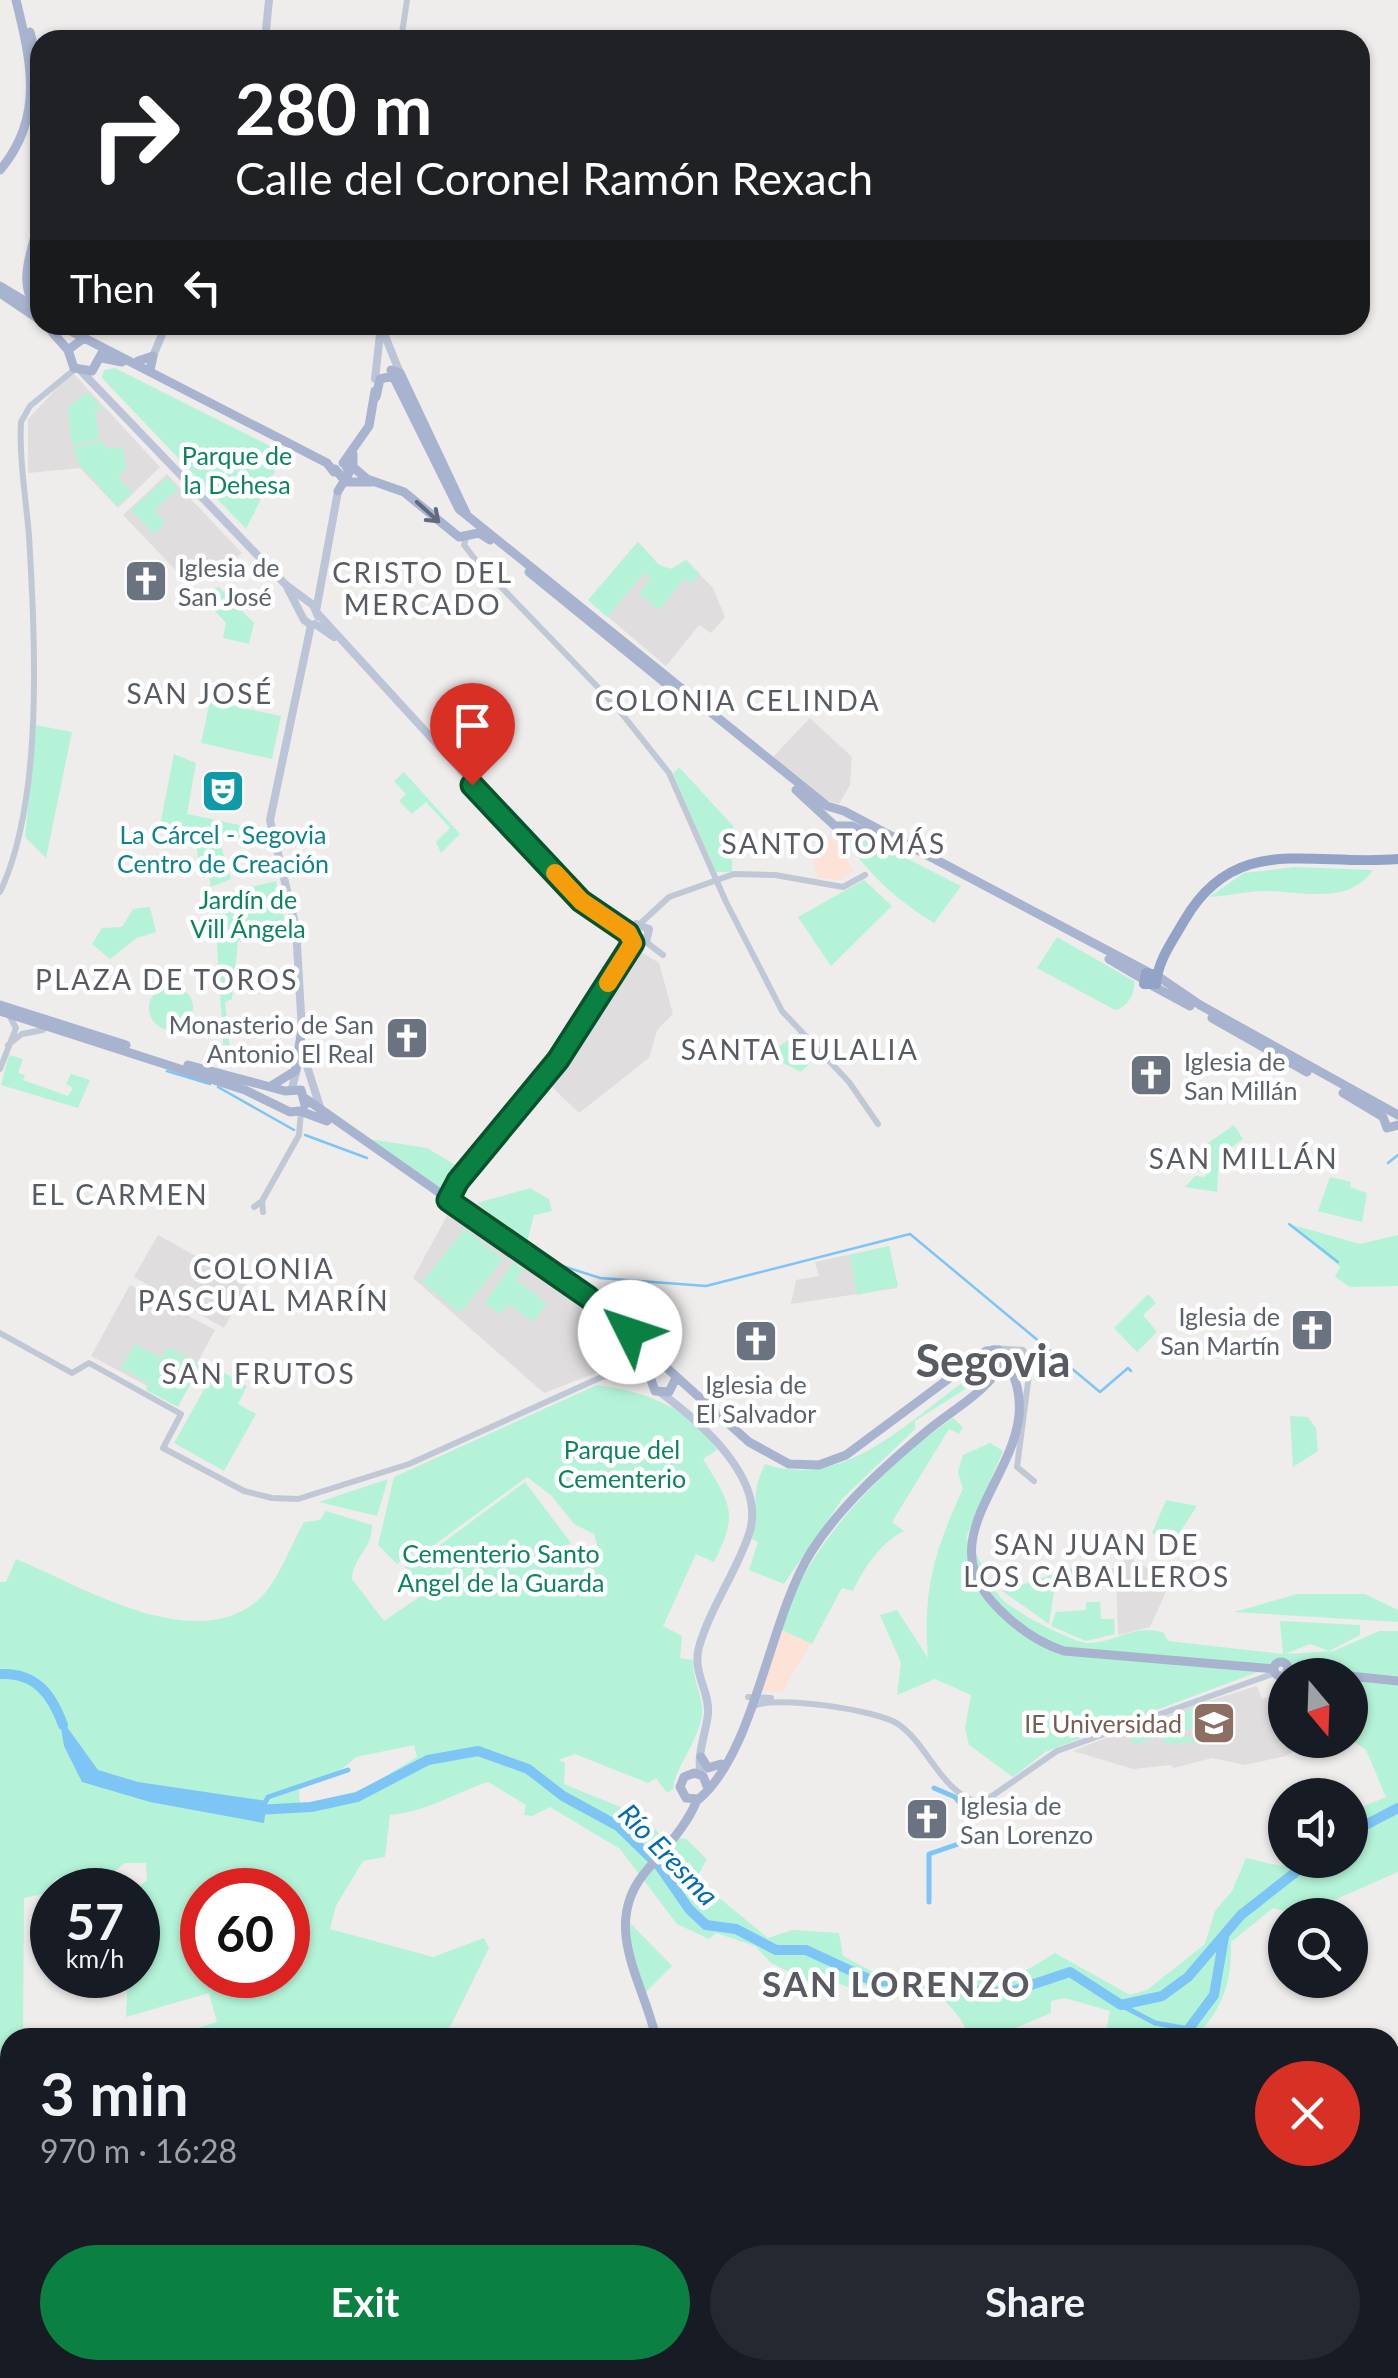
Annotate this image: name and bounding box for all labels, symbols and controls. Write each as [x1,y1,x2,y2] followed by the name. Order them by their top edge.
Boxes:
[235,66,432,150] text: 280 m
[70,70,200,200] icon: right
[235,151,873,205] text: Calle del Coronel Ramón Rexach
[175,260,230,315] icon: left
[70,265,155,311] text: Then
[182,440,292,499] park label: Parque de la Dehesa
[414,500,440,524] one-way arrow
[178,552,280,611] place label: Iglesia de San José
[332,555,514,621] district label: CRISTO DEL MERCADO
[123,558,169,604] church icon: Iglesia de San José
[126,676,274,710] district label: SAN JOSÉ
[430,683,515,786] pin
[595,683,881,717] district label: COLONIA CELINDA
[445,698,500,753] icon: arrive
[200,768,246,814] theatre icon: La Cárcel - Segovia Centro de Creación
[117,819,329,878] place label: La Cárcel - Segovia Centro de Creación
[721,826,947,860] district label: SANTO TOMÁS
[190,884,306,943] park label: Jardín de Vill Ángela
[35,962,299,996] district label: PLAZA DE TOROS
[169,1009,374,1068] place label: Monasterio de San Antonio El Real
[384,1015,430,1061] church icon: Monasterio de San Antonio El Real
[681,1032,919,1066] district label: SANTA EULALIA
[1184,1046,1297,1105] place label: Iglesia de San Millán
[1128,1052,1174,1098] church icon: Iglesia de San Millán
[1149,1141,1339,1175] district label: SAN MILLÁN
[31,1177,209,1211] district label: EL CARMEN
[138,1251,390,1317] district label: COLONIA PASCUAL MARÍN
[578,1280,682,1384] position arrow
[1160,1301,1280,1360] place label: Iglesia de San Martín
[1289,1307,1335,1353] church icon: Iglesia de San Martín
[733,1318,779,1364] church icon: Iglesia de El Salvador
[915,1333,1071,1387] district label: Segovia
[162,1356,356,1390] district label: SAN FRUTOS
[696,1369,816,1428] place label: Iglesia de El Salvador
[558,1434,686,1493] park label: Parque del Cementerio
[963,1527,1231,1593] district label: SAN JUAN DE LOS CABALLEROS
[398,1538,604,1597] park label: Cementerio Santo Angel de la Guarda
[1268,1658,1368,1758] north arrow
[1268,1658,1368,1998] map controls
[1191,1700,1237,1746] school or university icon: IE Universidad
[1024,1708,1182,1738] place label: IE Universidad
[1268,1778,1368,1878] button: sound
[960,1790,1093,1849] place label: Iglesia de San Lorenzo
[612,1796,726,1912] water label: Río Eresma
[904,1796,950,1842] church icon: Iglesia de San Lorenzo
[180,1868,310,1998] speed limit sign: 60
[66,1891,124,1951] text: 57
[1268,1898,1368,1998] button: search
[66,1943,124,1973] text: km/h
[762,1962,1032,2004] district label: SAN LORENZO
[40,2057,189,2129] text: 3 min
[1255,2061,1360,2166] button: close
[40,2131,237,2170] text: 970 m · 16:28
[40,2245,690,2360] button: Exit
[710,2245,1360,2360] button: Share

